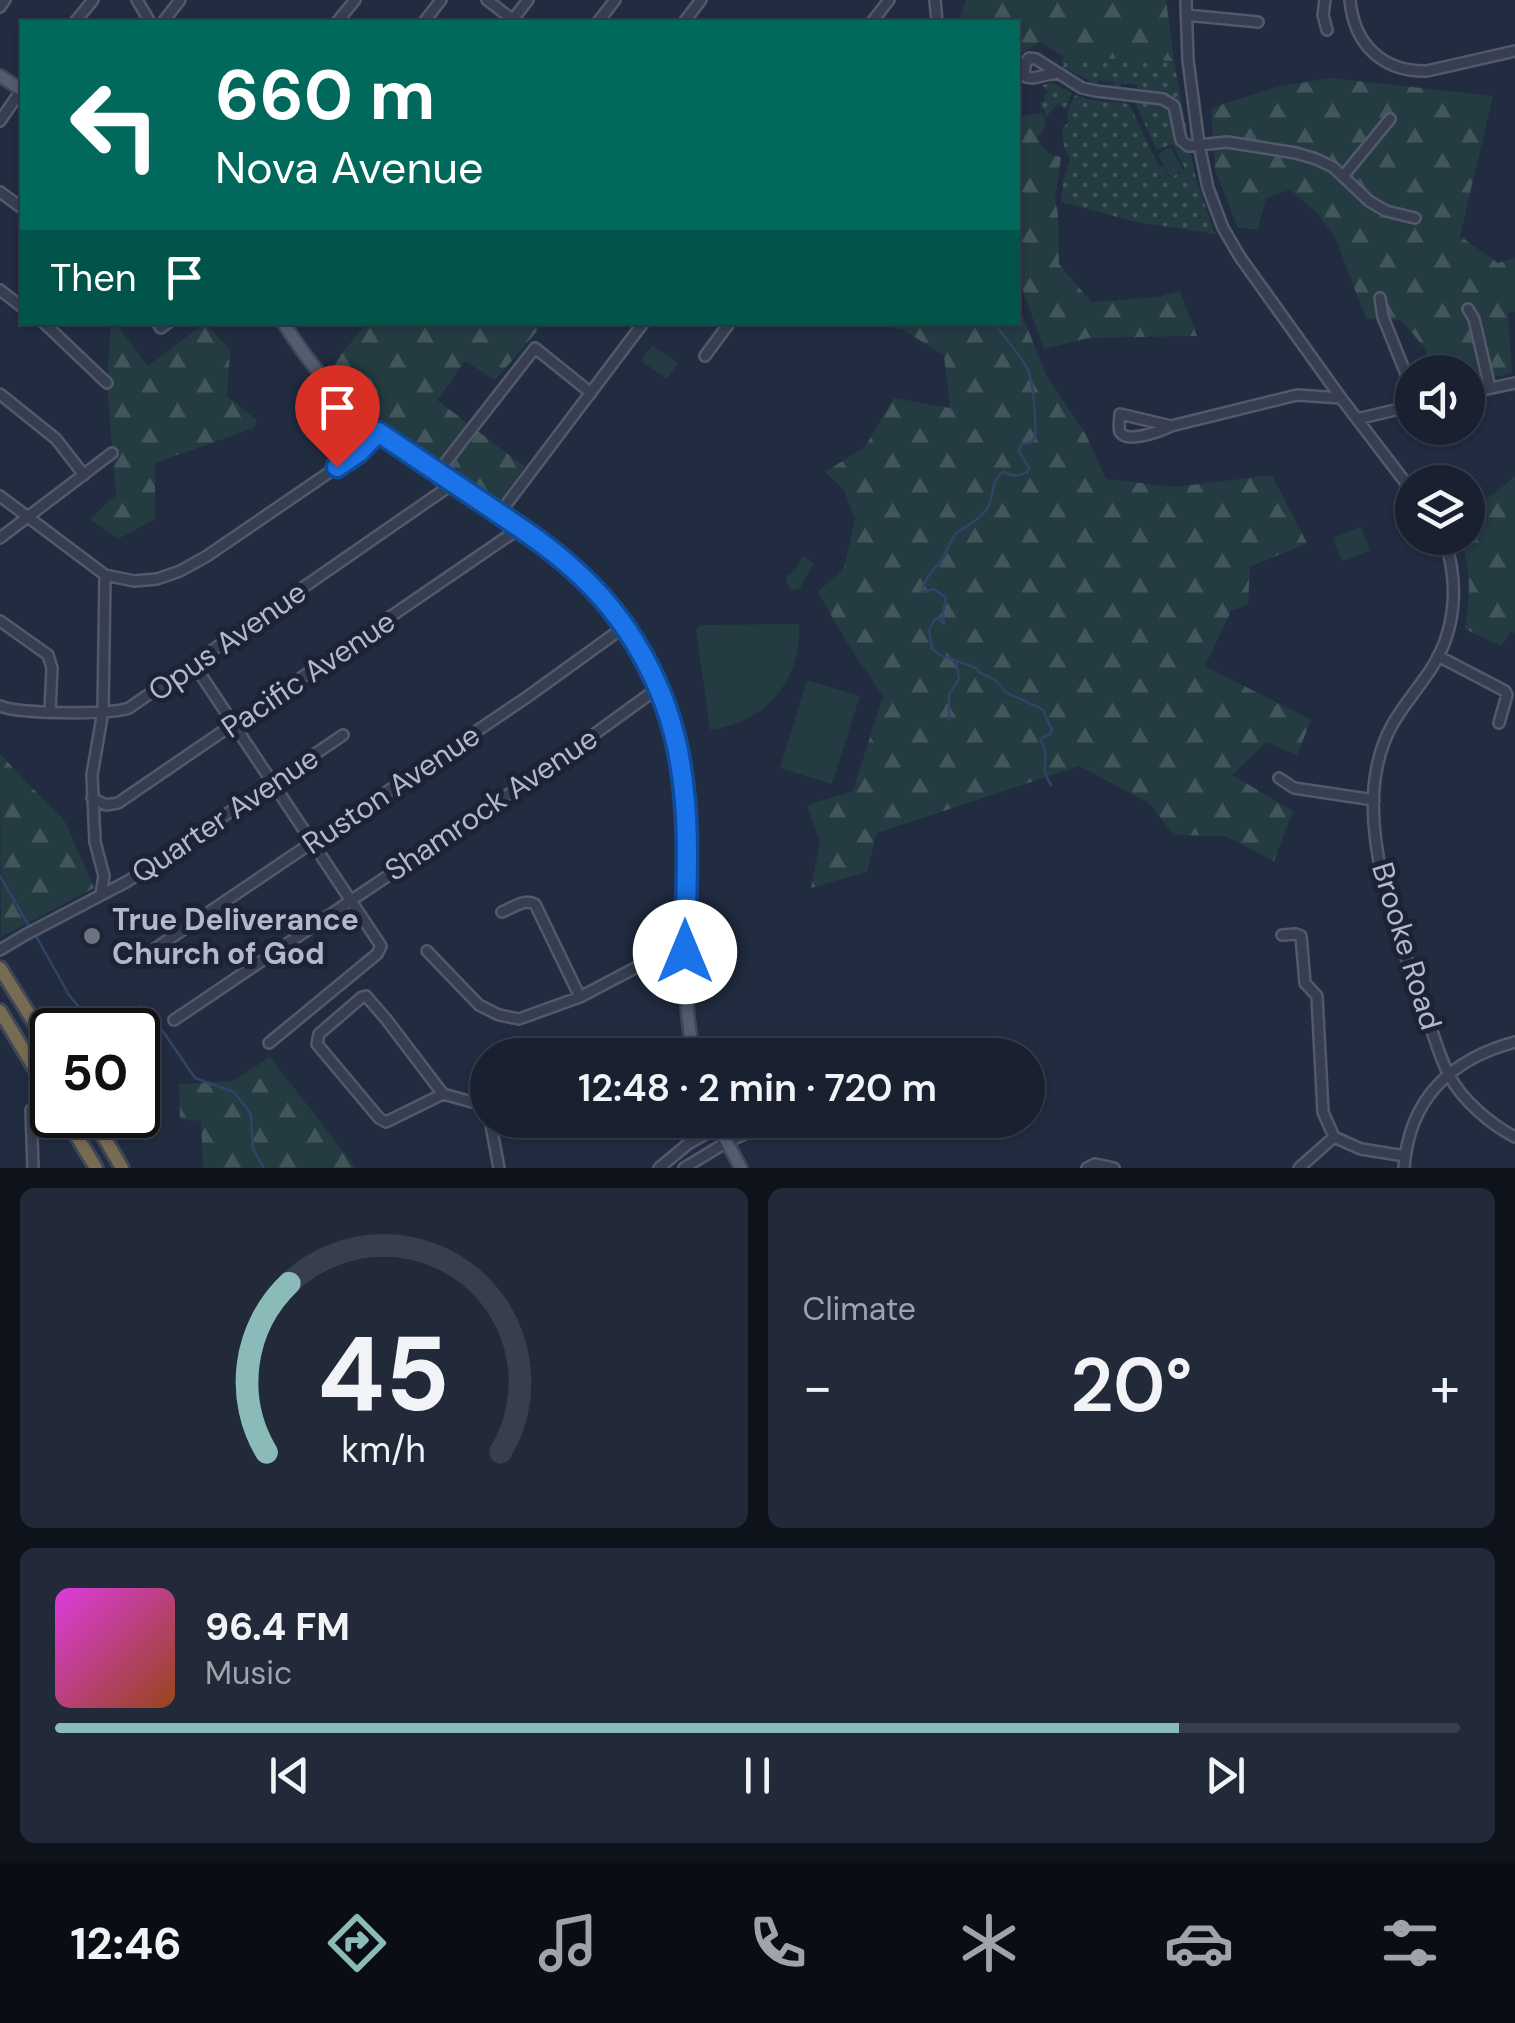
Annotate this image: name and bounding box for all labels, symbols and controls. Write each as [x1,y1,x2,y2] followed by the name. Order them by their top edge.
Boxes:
[215,50,435,141] text: 660 m
[50,60,180,190] icon: left
[215,138,484,197] text: Nova Avenue
[157,250,212,305] icon: arrive
[50,253,137,303] text: Then
[1395,355,1485,555] map controls
[1395,355,1485,445] button: sound
[295,365,380,468] pin
[310,380,365,435] icon: arrive
[1395,465,1485,555] button: layers
[140,572,314,710] street label: Opus Avenue
[214,602,402,746] street label: Pacific Avenue
[295,715,487,863] street label: Ruston Avenue
[377,718,605,890] street label: Shamrock Avenue
[124,738,326,892] street label: Quarter Avenue
[1363,858,1451,1034] street label: Brooke Road
[112,900,359,973] place label: True Deliverance Church of God
[633,900,737,1004] position arrow
[81,925,103,947] marker: True Deliverance Church of God
[30,1008,160,1138] speed limit sign: 50
[578,1063,937,1113] text: 12:48 · 2 min · 720 m
[803,1288,916,1330] text: Climate
[318,1307,450,1442] text: 45
[1070,1337,1192,1434] text: 20°
[803,1351,833,1423] text: −
[1430,1351,1460,1423] text: +
[342,1427,426,1473] text: km/h
[205,1602,350,1652] text: 96.4 FM
[205,1652,292,1694] text: Music
[262,1748,317,1803] icon: previous
[730,1748,785,1803] icon: pause
[1198,1748,1253,1803] icon: next
[322,1908,392,1978] icon: directions
[533,1908,603,1978] icon: music
[743,1908,813,1978] icon: phone
[954,1908,1024,1978] icon: climate
[1164,1908,1234,1978] icon: car
[1375,1908,1445,1978] icon: filters
[70,1914,182,1973] text: 12:46

